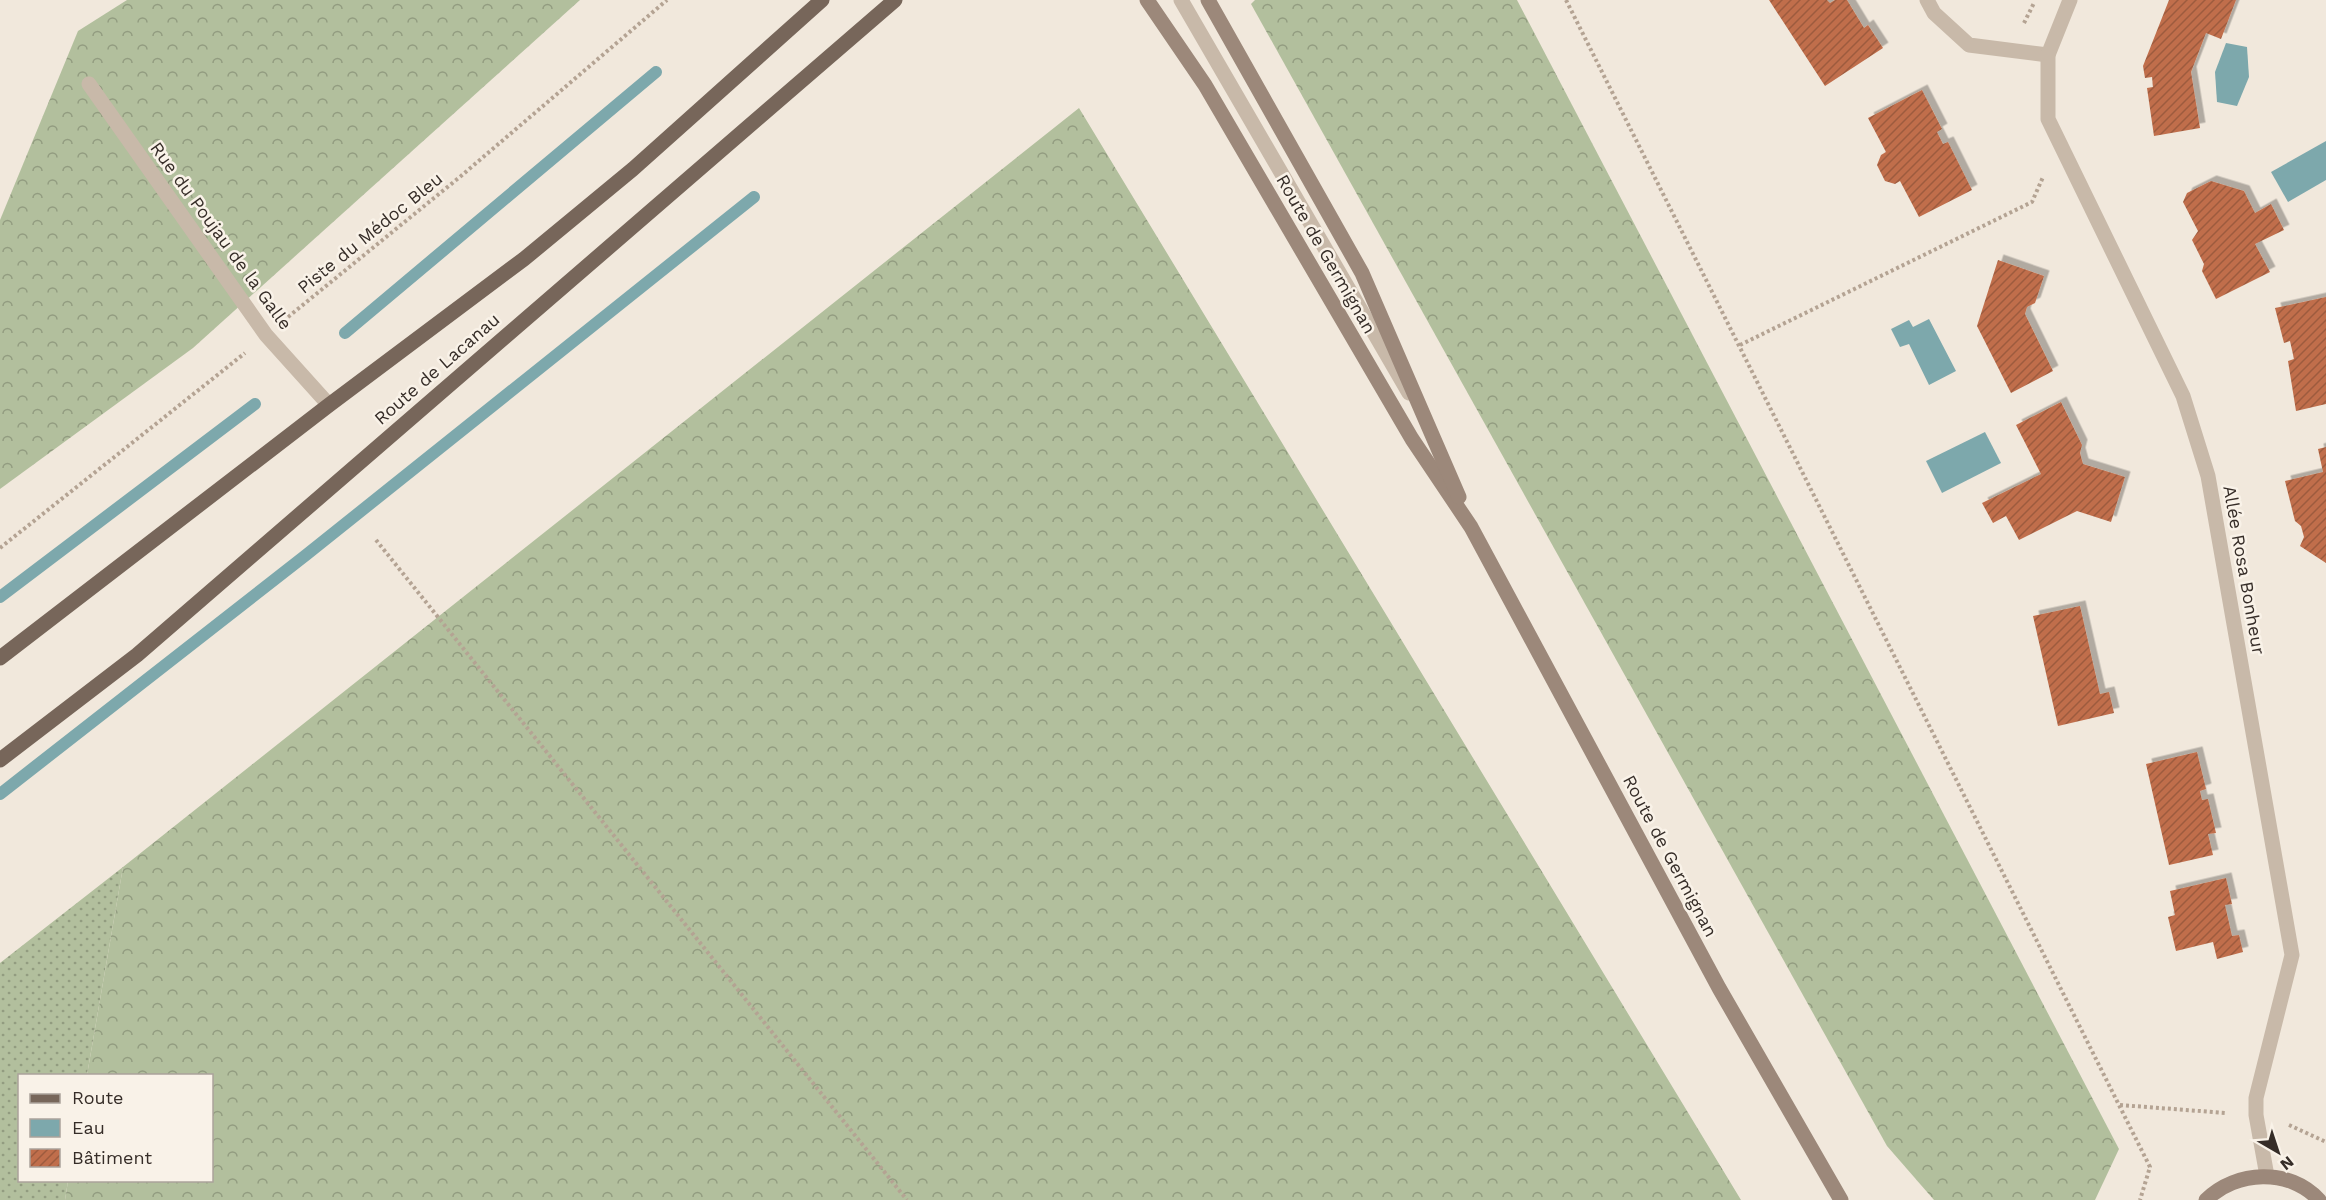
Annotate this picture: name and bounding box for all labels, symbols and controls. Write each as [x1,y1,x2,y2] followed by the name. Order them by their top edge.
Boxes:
[146,138,297,334] street label: Rue du Poujau de la Galle
[293,168,446,298] street label: Piste du Médoc Bleu
[1272,170,1381,337] street label: Route de Germignan
[370,309,504,429] street label: Route de Lacanau
[2219,484,2270,656] street label: Allée Rosa Bonheur
[1619,771,1722,940] street label: Route de Germignan
[18,1074,213,1182] legend
[72,1087,124,1108] text: Route
[72,1117,105,1138] text: Eau
[2248,1122,2308,1182] north arrow
[72,1147,152,1168] text: Bâtiment
[2277,1152,2298,1174] text: N

